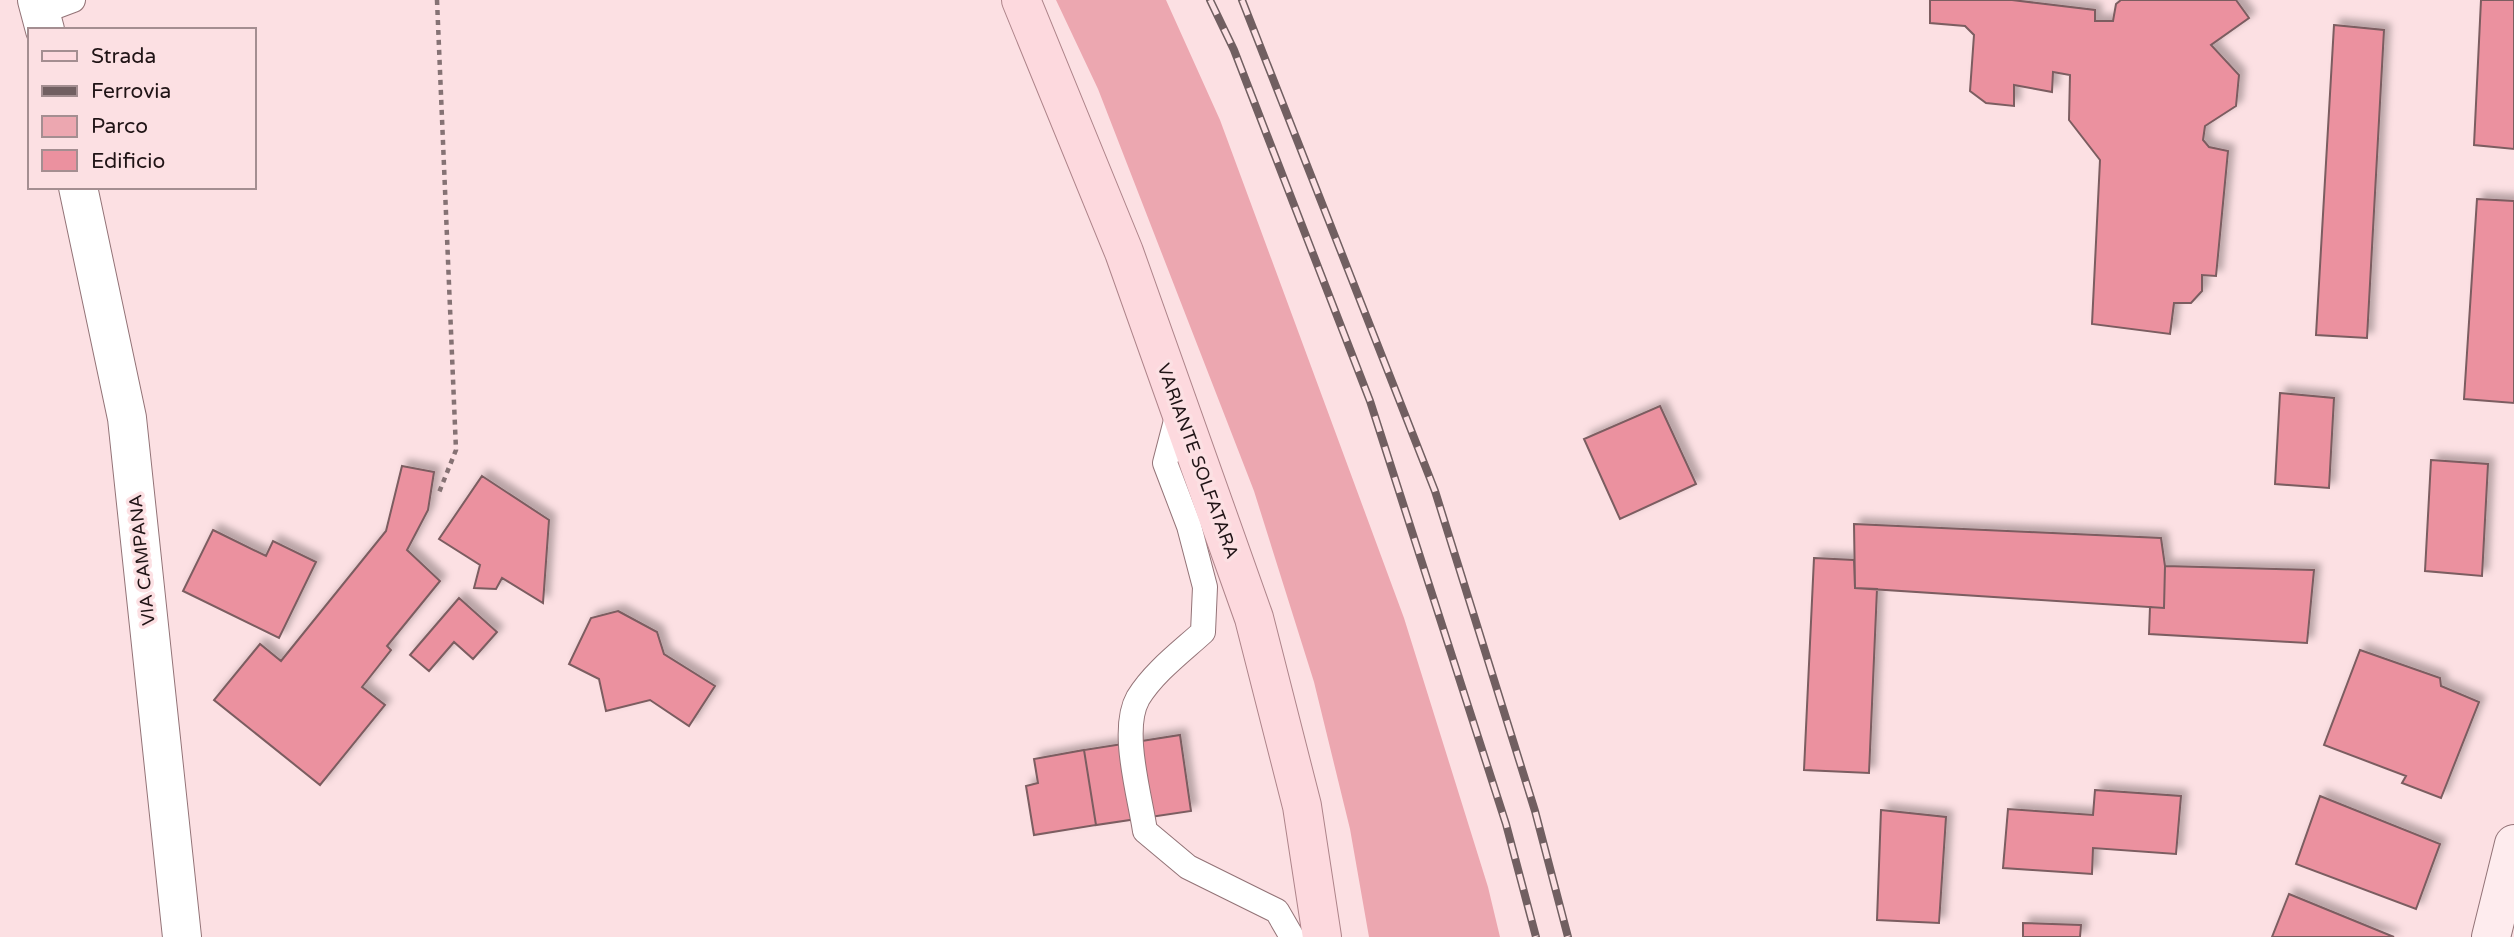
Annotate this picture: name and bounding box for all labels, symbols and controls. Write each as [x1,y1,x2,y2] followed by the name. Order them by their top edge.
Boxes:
[28,28,256,189] legend
[91,44,156,69] text: Strada
[91,79,171,104] text: Ferrovia
[91,114,148,139] text: Parco
[91,149,165,174] text: Edificio
[1152,360,1244,562] street label: VARIANTE SOLFATARA
[124,493,160,627] street label: VIA CAMPANA

